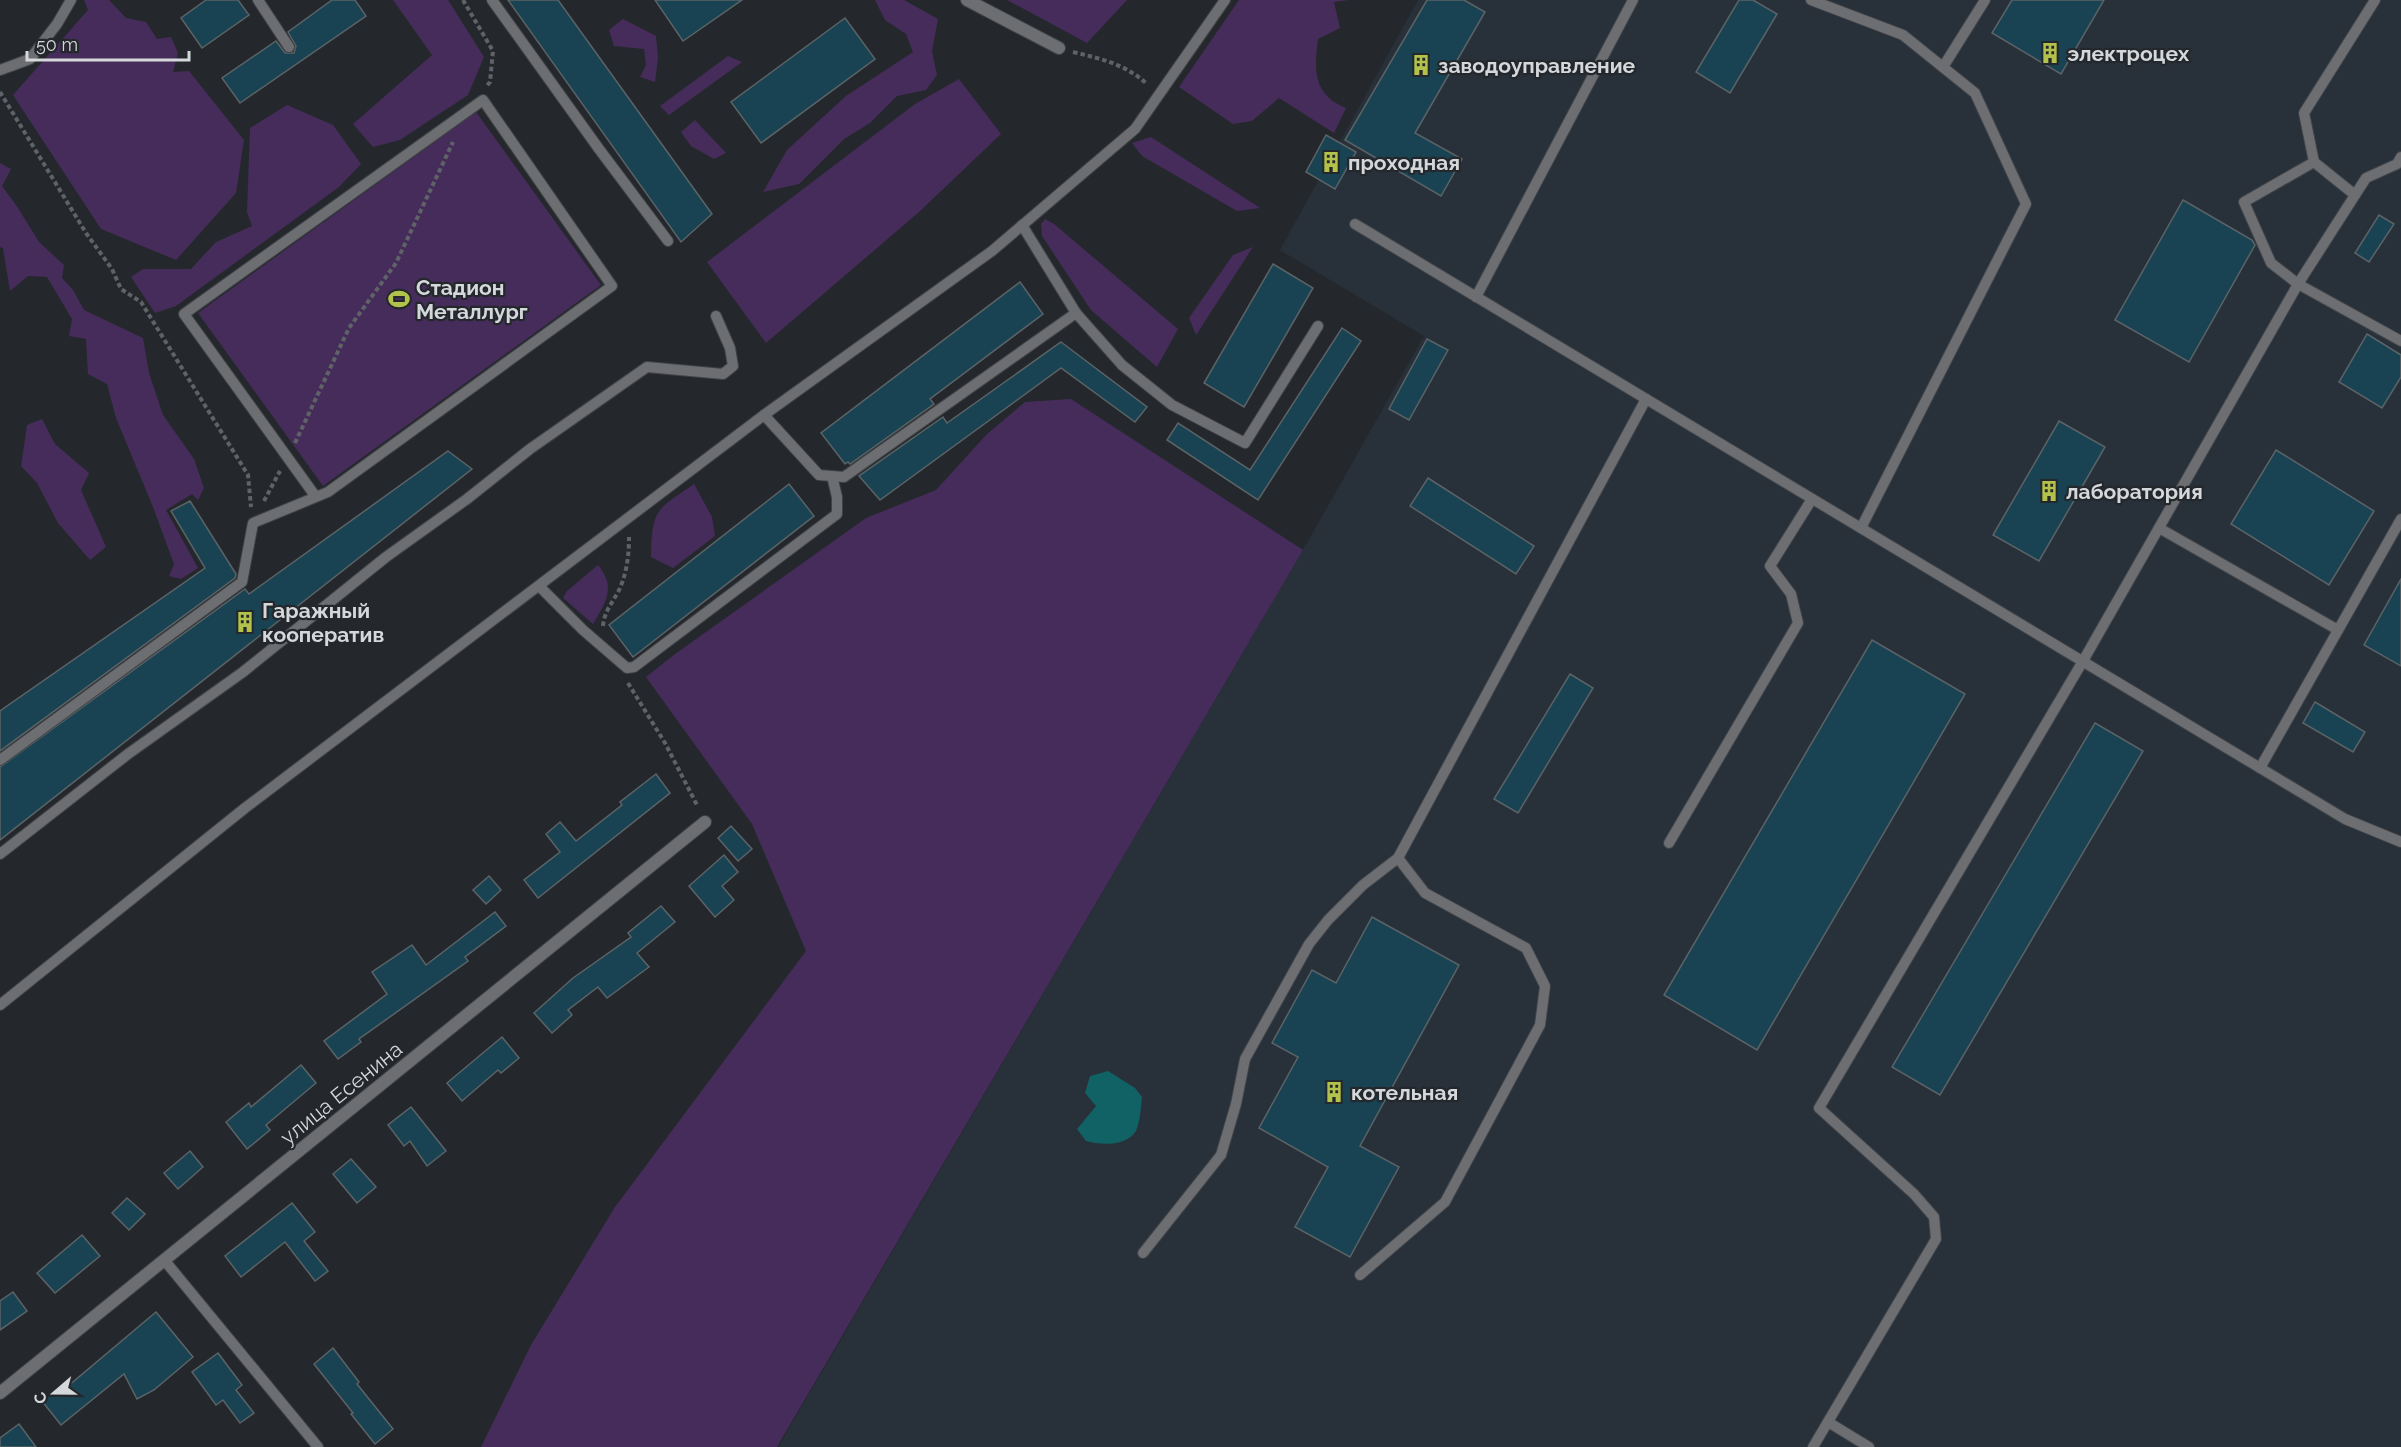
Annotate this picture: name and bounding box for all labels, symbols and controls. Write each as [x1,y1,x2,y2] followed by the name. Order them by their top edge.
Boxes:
[27,24,189,62] scale bar
[36,34,78,55] text: 50 m
[2038,41,2062,65] building icon: электроцех
[2067,41,2190,66] place label: электроцех
[1409,53,1433,77] building icon: заводоуправление
[1438,53,1636,78] place label: заводоуправление
[1319,150,1343,174] building icon: проходная
[1348,150,1460,175] place label: проходная
[416,275,528,324] place label: Стадион Металлург
[387,287,411,311] sports icon: Стадион Металлург
[2037,479,2061,503] building icon: лаборатория
[2066,479,2203,504] place label: лаборатория
[262,598,384,647] place label: Гаражный кооператив
[233,610,257,634] building icon: Гаражный кооператив
[275,1036,407,1150] street label: улица Есенина
[1322,1080,1346,1104] building icon: котельная
[1351,1080,1458,1105] place label: котельная
[24,1363,84,1423] north arrow
[30,1390,51,1406] text: С

